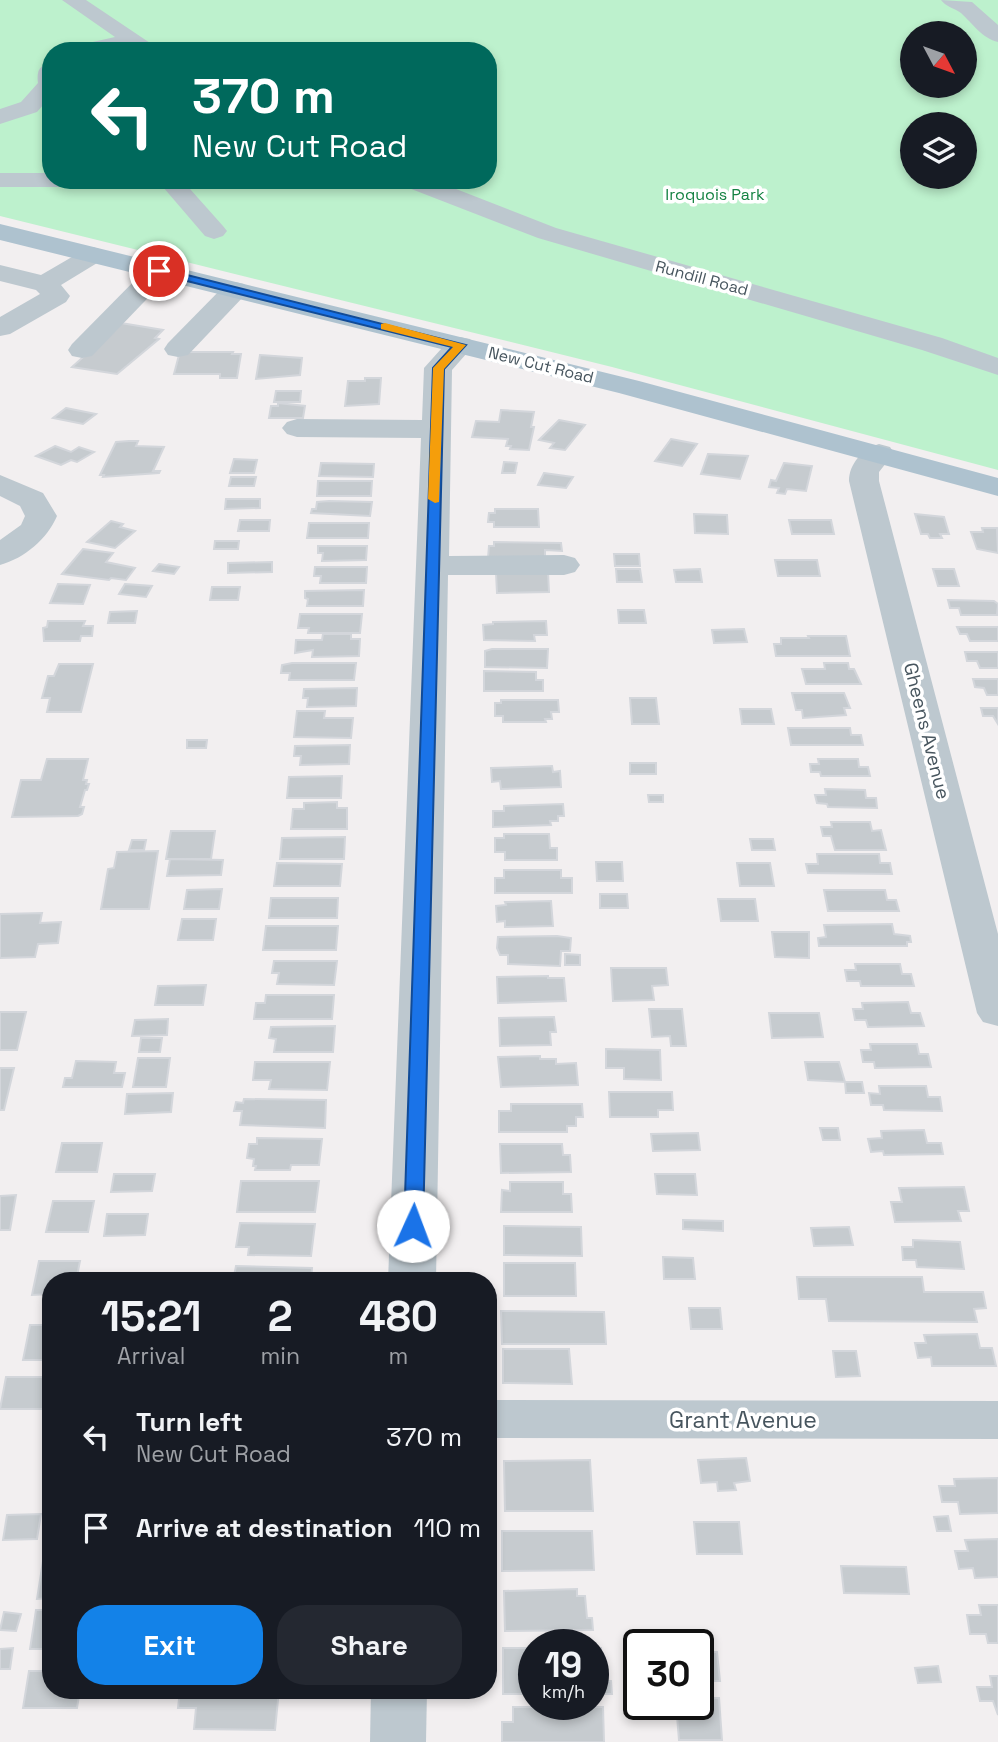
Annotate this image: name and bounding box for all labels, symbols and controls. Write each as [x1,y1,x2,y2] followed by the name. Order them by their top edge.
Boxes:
[900,21,976,98] north arrow
[900,21,977,189] map controls
[192,65,335,127] text: 370 m
[77,70,168,161] icon: left
[900,112,977,189] button: layers
[192,126,407,166] text: New Cut Road
[665,184,765,205] park label: Iroquois Park
[129,241,189,301] pin
[140,252,178,290] icon: arrive
[653,256,751,300] street label: Rundill Road
[486,342,596,388] street label: New Cut Road
[898,660,956,802] street label: Gheens Avenue
[376,1189,450,1263] position arrow
[101,1290,202,1343] text: 15:21
[268,1290,293,1343] text: 2
[359,1290,438,1343] text: 480
[117,1341,185,1371] text: Arrival
[260,1341,300,1371] text: min
[389,1341,408,1371] text: m
[136,1405,243,1439] text: Turn left
[669,1405,817,1435] street label: Grant Avenue
[77,1418,115,1456] icon: left
[386,1420,462,1454] text: 370 m
[136,1439,291,1469] text: New Cut Road
[77,1509,115,1547] icon: arrive
[136,1511,393,1545] text: Arrive at destination
[414,1511,481,1545] text: 110 m
[77,1605,263,1685] button: Exit
[277,1605,462,1685] button: Share
[623,1629,714,1720] speed limit sign: 30
[545,1643,582,1687] text: 19
[542,1680,585,1703] text: km/h

